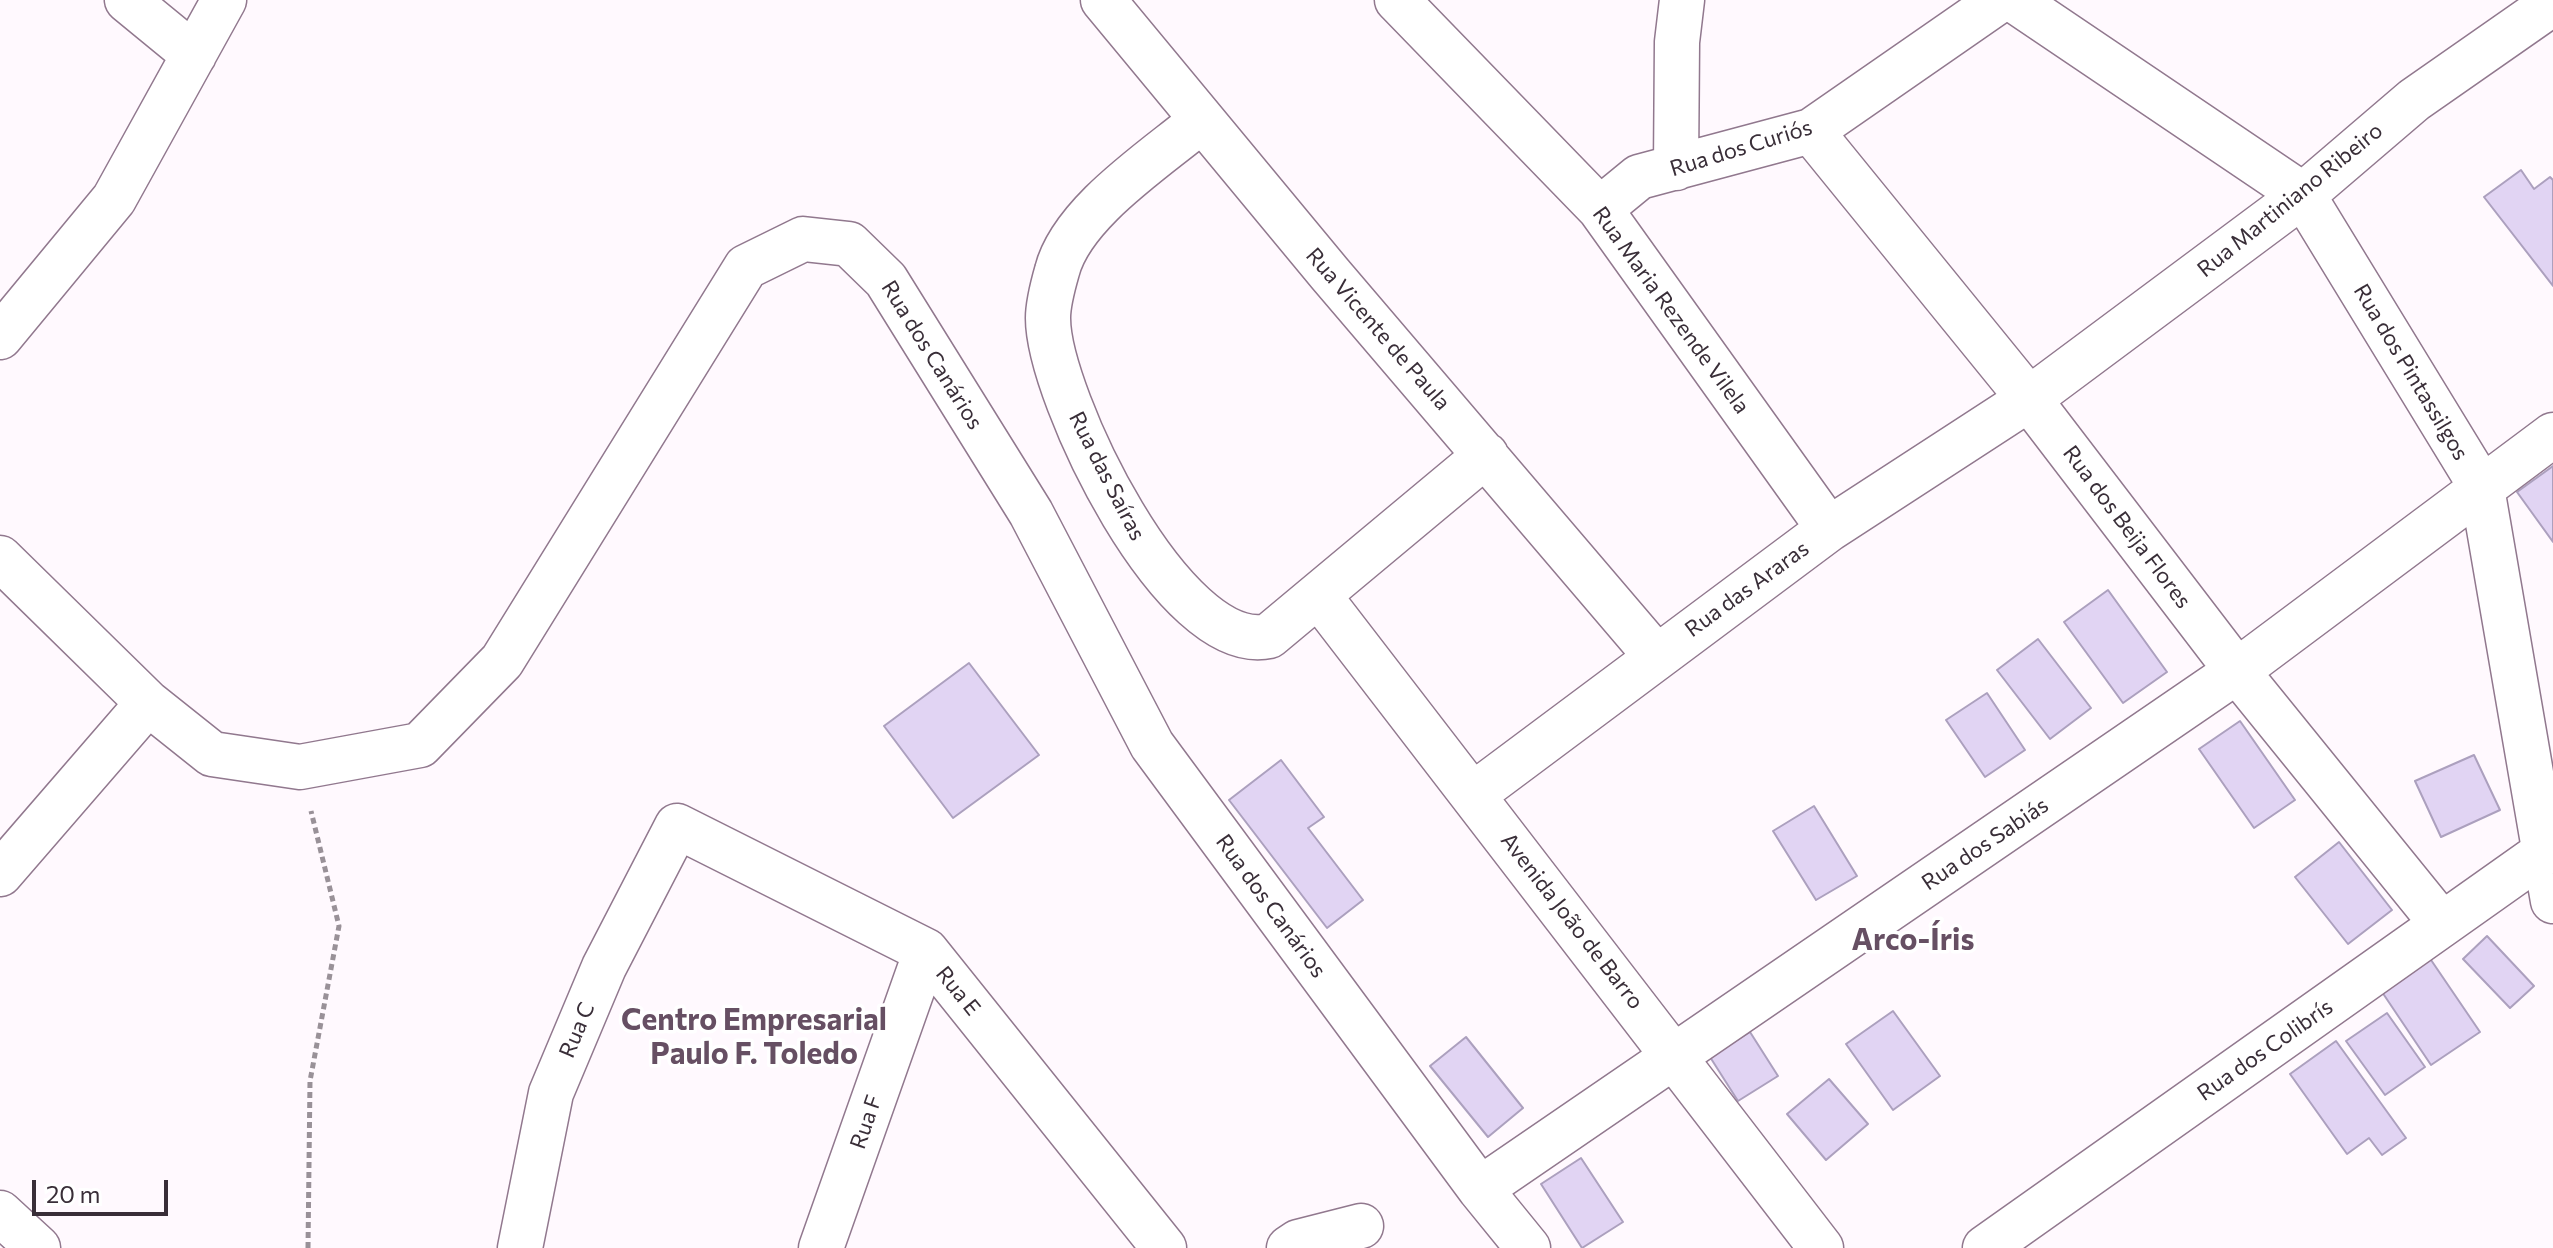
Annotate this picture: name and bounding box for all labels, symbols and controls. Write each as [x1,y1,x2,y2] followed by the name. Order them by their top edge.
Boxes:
[1667,114,1815,182] street label: Rua dos Curiós
[2192,117,2388,283] street label: Rua Martiniano Ribeiro
[1587,201,1755,419] street label: Rua Maria Rezende Vilela
[1300,242,1456,416] street label: Rua Vicente de Paula
[876,276,988,434] street label: Rua dos Canários
[2348,279,2474,465] street label: Rua dos Pintassilgos
[1063,407,1151,545] street label: Rua das Saíras
[2057,441,2197,613] street label: Rua dos Beija Flores
[1680,535,1814,643] street label: Rua das Araras
[1917,792,2053,896] street label: Rua dos Sabiás
[1495,828,1649,1014] street label: Avenida João de Barro
[1210,829,1332,983] street label: Rua dos Canários
[1852,922,1974,958] district label: Arco-Íris
[930,961,986,1021] street label: Rua E
[2192,993,2338,1107] street label: Rua dos Colibrís
[554,998,600,1062] street label: Rua C
[621,1002,887,1072] district label: Centro Empresarial Paulo F. Toledo
[845,1092,887,1152] street label: Rua F
[36,1164,172,1214] scale bar
[46,1179,100,1208] text: 20 m

